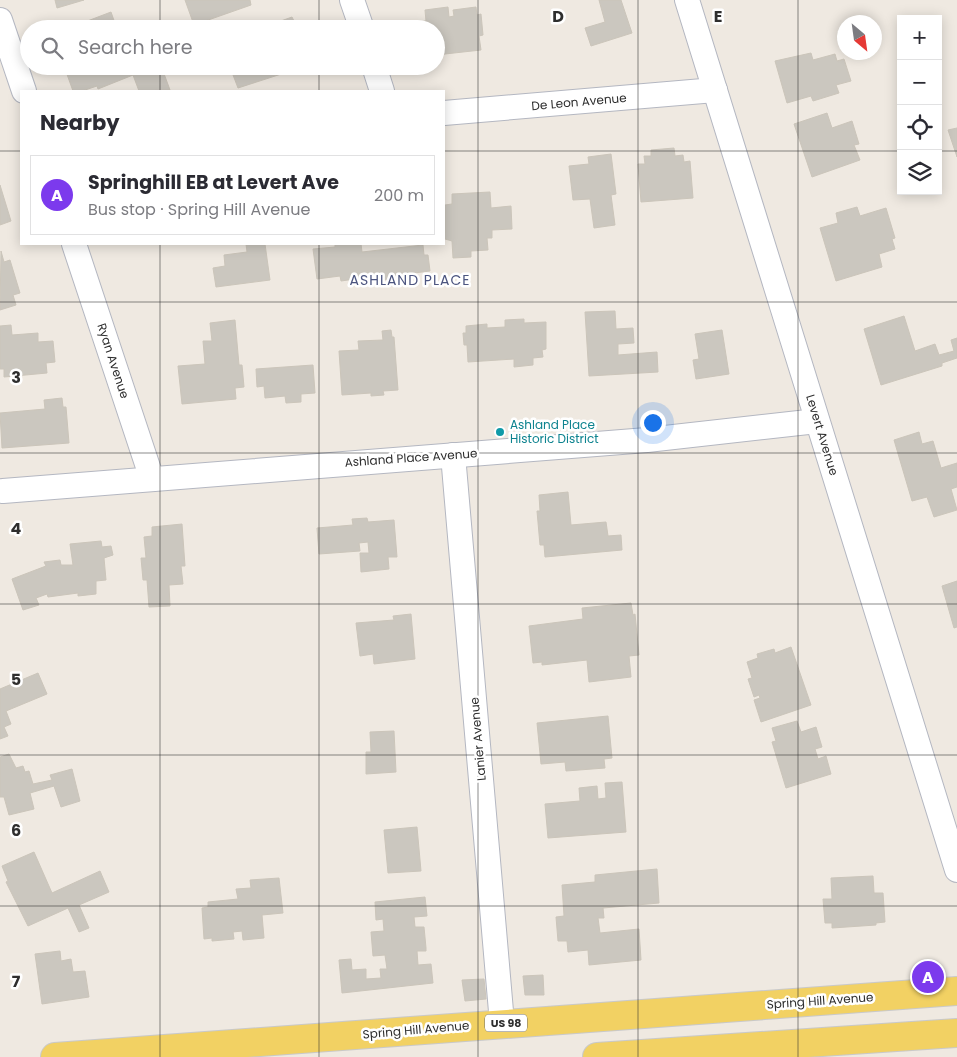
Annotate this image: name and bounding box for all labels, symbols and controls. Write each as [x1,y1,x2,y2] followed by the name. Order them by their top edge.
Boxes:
[552,5,564,28] text: D
[714,5,722,28] text: E
[837,15,882,60] north arrow
[897,15,942,195] map controls
[897,15,942,60] button: +
[20,20,445,75] search box
[38,34,66,62] icon: search
[78,34,192,61] text: Search here
[897,60,942,105] button: −
[531,89,627,114] street label: De Leon Avenue
[897,105,942,150] button: locate
[40,108,120,137] text: Nearby
[897,150,942,195] button: layers
[88,169,339,196] text: Springhill EB at Levert Ave
[51,184,63,207] text: A
[374,184,424,207] text: 200 m
[88,198,311,221] text: Bus stop · Spring Hill Avenue
[350,270,470,290] district label: ASHLAND PLACE
[93,321,134,401] street label: Ryan Avenue
[11,366,21,389] text: 3
[802,392,843,477] street label: Levert Avenue
[640,410,666,436] your location
[510,416,599,447] place label: Ashland Place Historic District
[494,426,506,438] marker: Ashland Place Historic District
[344,444,478,471] street label: Ashland Place Avenue
[11,517,22,540] text: 4
[11,668,21,691] text: 5
[465,696,490,782] street label: Lanier Avenue
[11,819,21,842] text: 6
[912,958,944,996] pin: A
[12,970,21,993] text: 7
[766,988,874,1013] street label: Spring Hill Avenue
[485,1014,527,1032] road number: US 98
[362,1016,470,1043] street label: Spring Hill Avenue

